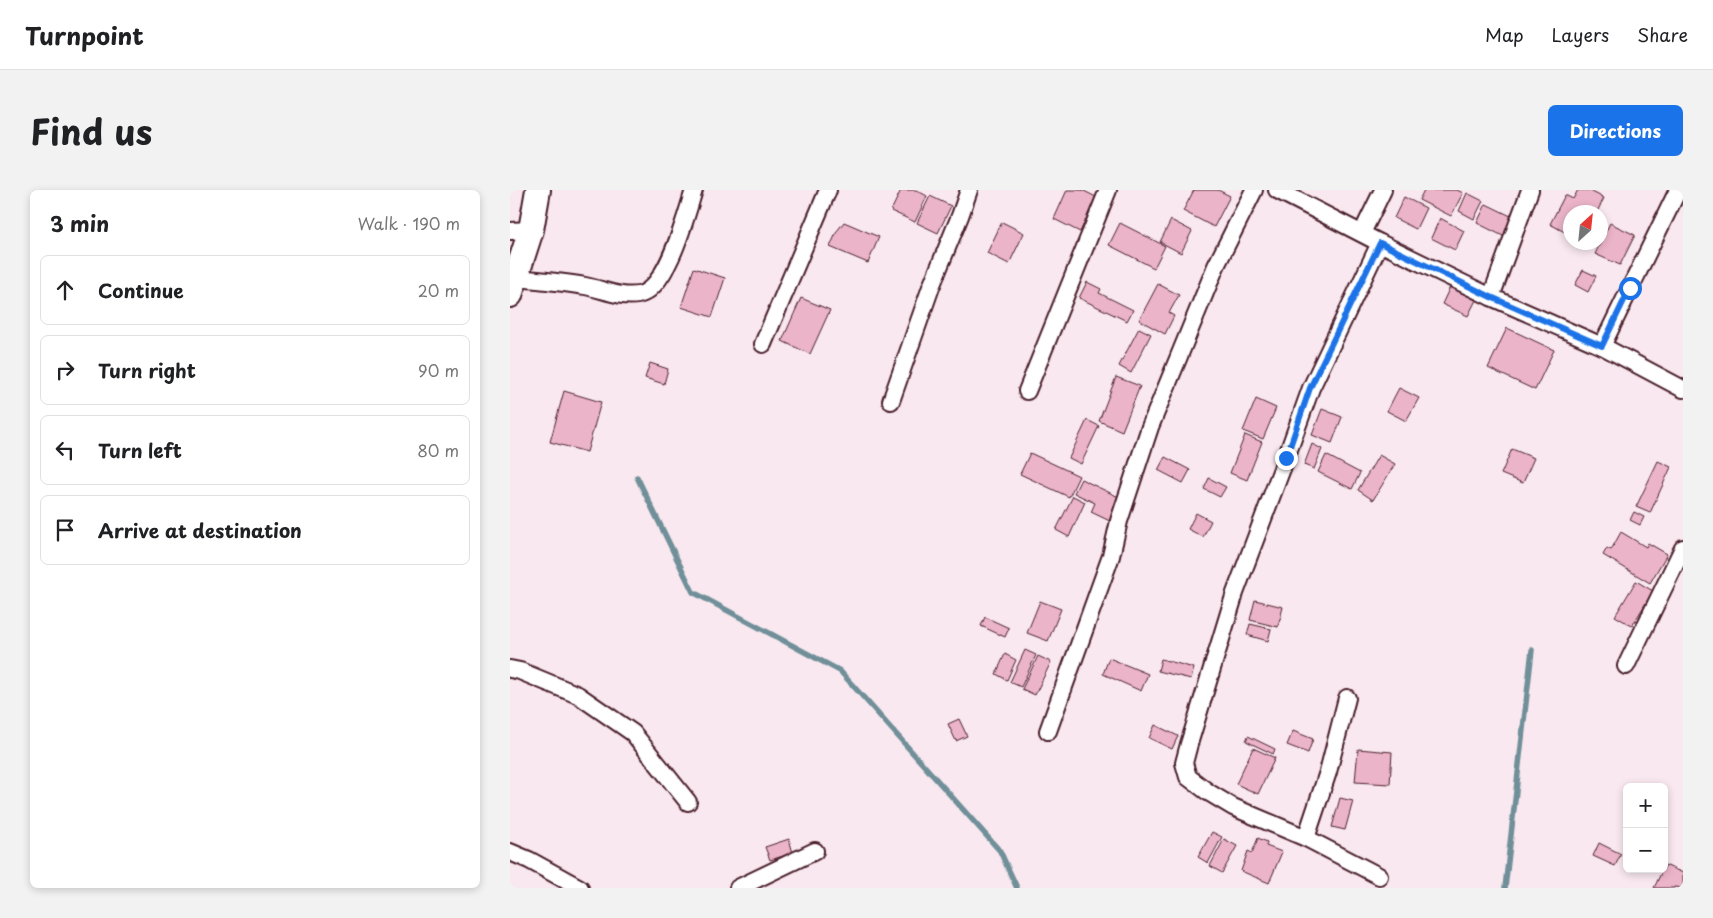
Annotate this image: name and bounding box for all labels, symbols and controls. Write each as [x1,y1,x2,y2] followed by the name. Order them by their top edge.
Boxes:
[25,17,144,53] text: Turnpoint
[1485,21,1524,48] text: Map
[1552,21,1609,48] text: Layers
[1637,21,1688,48] text: Share
[30,104,152,157] text: Find us
[1548,105,1683,156] button: Directions
[1563,205,1608,250] north arrow
[50,207,109,239] text: 3 min
[358,211,460,235] text: Walk · 190 m
[51,276,79,304] icon: ahead
[98,276,184,304] text: Continue
[1619,277,1642,300] route start
[418,278,459,302] text: 20 m
[51,356,79,384] icon: right
[98,356,196,384] text: Turn right
[418,358,459,382] text: 90 m
[51,436,79,464] icon: left
[98,436,182,464] text: Turn left
[417,438,459,462] text: 80 m
[1275,447,1298,470] route end
[51,516,79,544] icon: arrive
[98,516,302,544] text: Arrive at destination
[1623,783,1668,873] map controls
[1623,783,1668,828] button: +
[1623,828,1668,873] button: −

